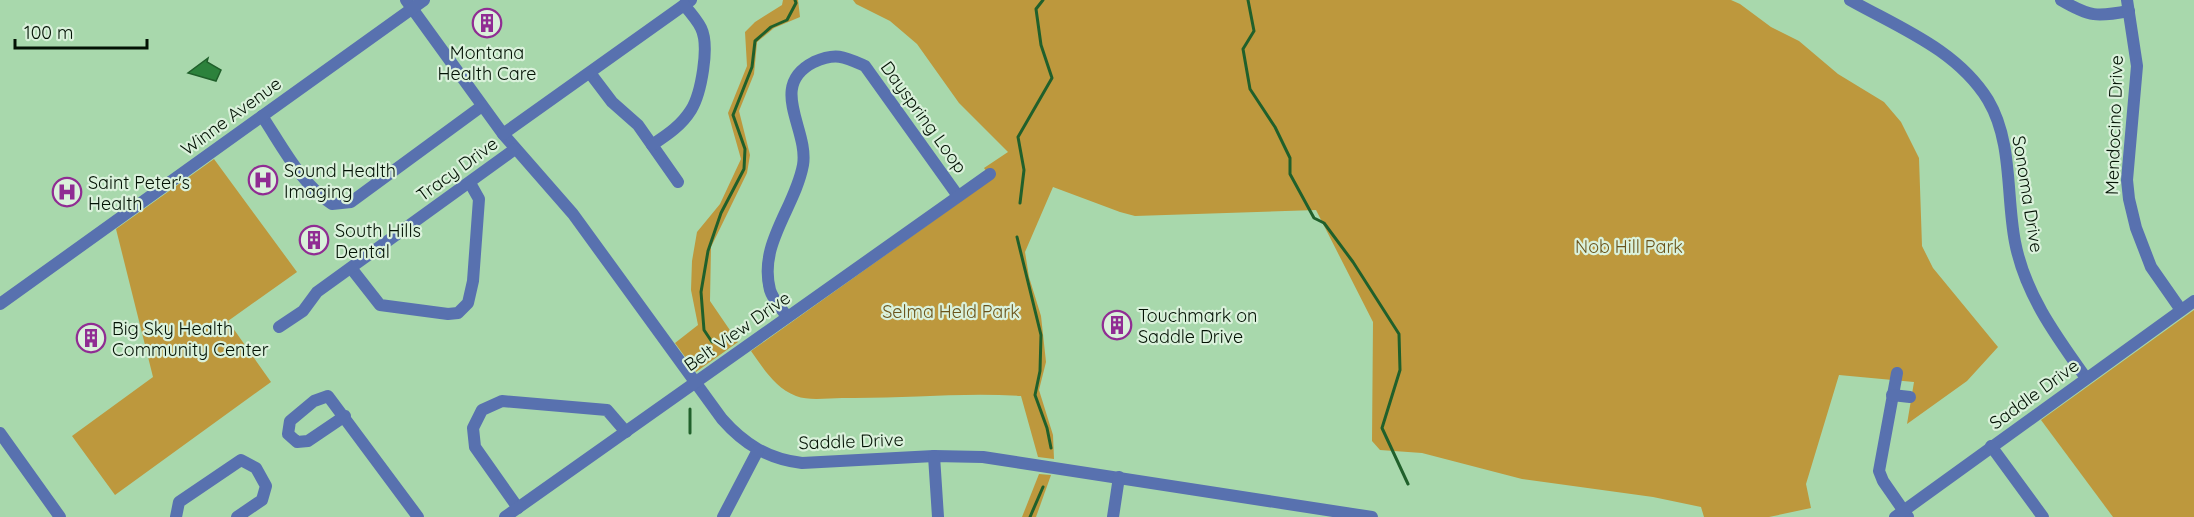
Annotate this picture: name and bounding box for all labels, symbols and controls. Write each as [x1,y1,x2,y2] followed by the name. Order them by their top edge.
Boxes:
[471,7,503,39] building icon: Montana Health Care
[15,12,147,50] scale bar
[24,21,73,44] text: 100 m
[438,41,536,85] place label: Montana Health Care
[2100,55,2128,195] street label: Mendocino Drive
[876,57,972,178] street label: Dayspring Loop
[176,72,286,160] street label: Winne Avenue
[412,132,502,206] street label: Tracy Drive
[2007,134,2049,254] street label: Sonoma Drive
[284,159,396,203] place label: Sound Health Imaging
[247,164,279,196] hospital icon: Sound Health Imaging
[88,171,190,215] place label: Saint Peter's Health
[51,176,83,208] hospital icon: Saint Peter's Health
[335,219,421,263] place label: South Hills Dental
[298,224,330,256] building icon: South Hills Dental
[1575,235,1683,258] park label: Nob Hill Park
[679,286,795,376] street label: Belt View Drive
[882,300,1020,323] park label: Selma Held Park
[1138,304,1257,348] place label: Touchmark on Saddle Drive
[1101,309,1133,341] building icon: Touchmark on Saddle Drive
[112,317,269,361] place label: Big Sky Health Community Center
[75,322,107,354] building icon: Big Sky Health Community Center
[1985,354,2083,434] street label: Saddle Drive
[798,428,904,454] street label: Saddle Drive

